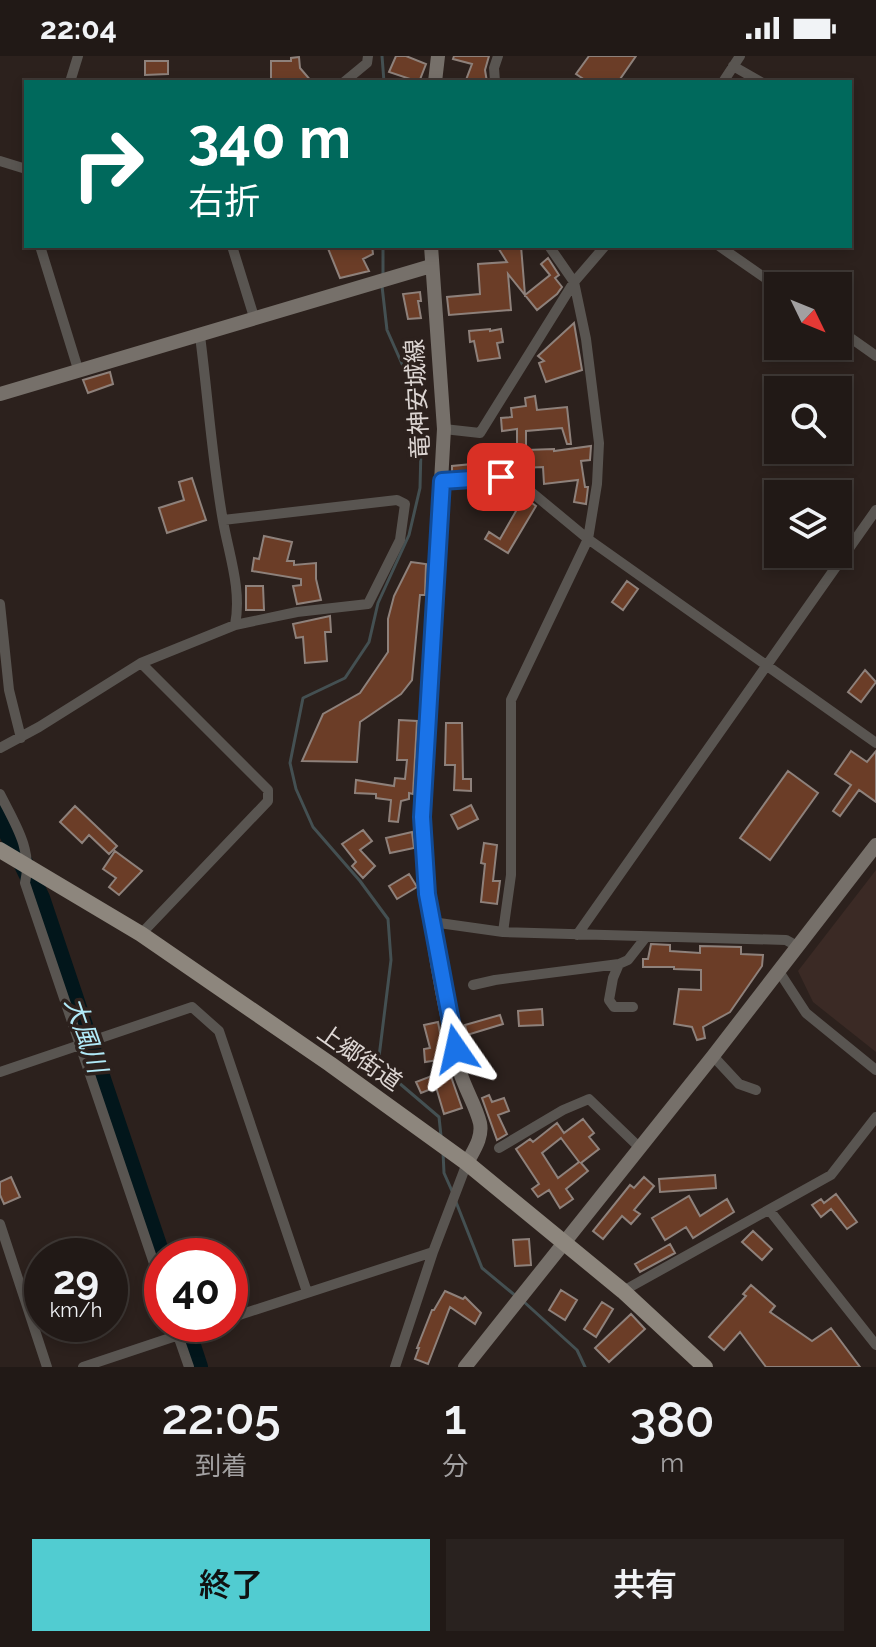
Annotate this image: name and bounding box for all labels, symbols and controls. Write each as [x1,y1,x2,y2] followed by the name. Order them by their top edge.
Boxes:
[40,11,117,46] text: 22:04
[188,105,351,171] text: 340 m
[56,112,160,216] icon: right
[188,180,260,222] text: 右折
[764,272,852,360] north arrow
[764,272,852,568] map controls
[399,338,435,460] street label: 竜神安城線
[764,376,852,464] button: search
[467,443,535,511] pin
[479,455,523,499] icon: arrive
[764,480,852,568] button: layers
[59,993,114,1080] water label: 大風川
[414,1007,498,1091] position arrow
[312,1018,408,1096] street label: 上郷街道
[144,1238,248,1342] speed limit sign: 40
[53,1256,99,1303] text: 29
[50,1298,102,1322] text: km/h
[161,1389,281,1445] text: 22:05
[444,1389,467,1445] text: 1
[630,1392,715,1448] text: 380
[660,1448,684,1478] text: m
[195,1451,247,1481] text: 到着
[442,1451,468,1481] text: 分
[32,1539,430,1631] button: 終了
[446,1539,844,1631] button: 共有

